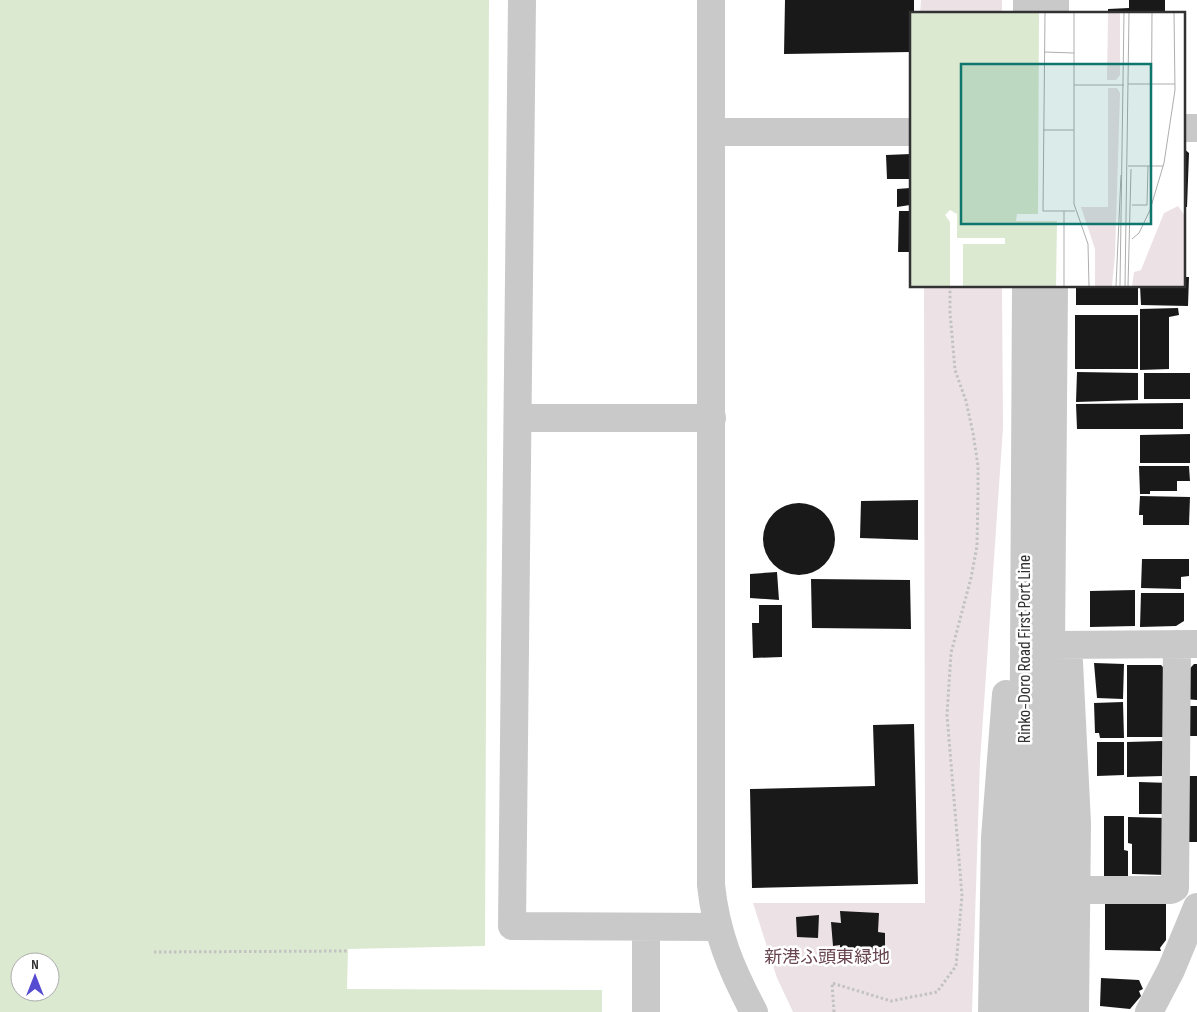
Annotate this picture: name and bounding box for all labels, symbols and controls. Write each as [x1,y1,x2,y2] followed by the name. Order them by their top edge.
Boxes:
[910,12,1184,288] inset map
[1014,555,1035,743] street label: Rinko-Doro Road First Port Line
[764,947,890,968] park label: 新港ふ頭東緑地
[10,952,60,1002] north arrow
[31,956,39,973] text: N

